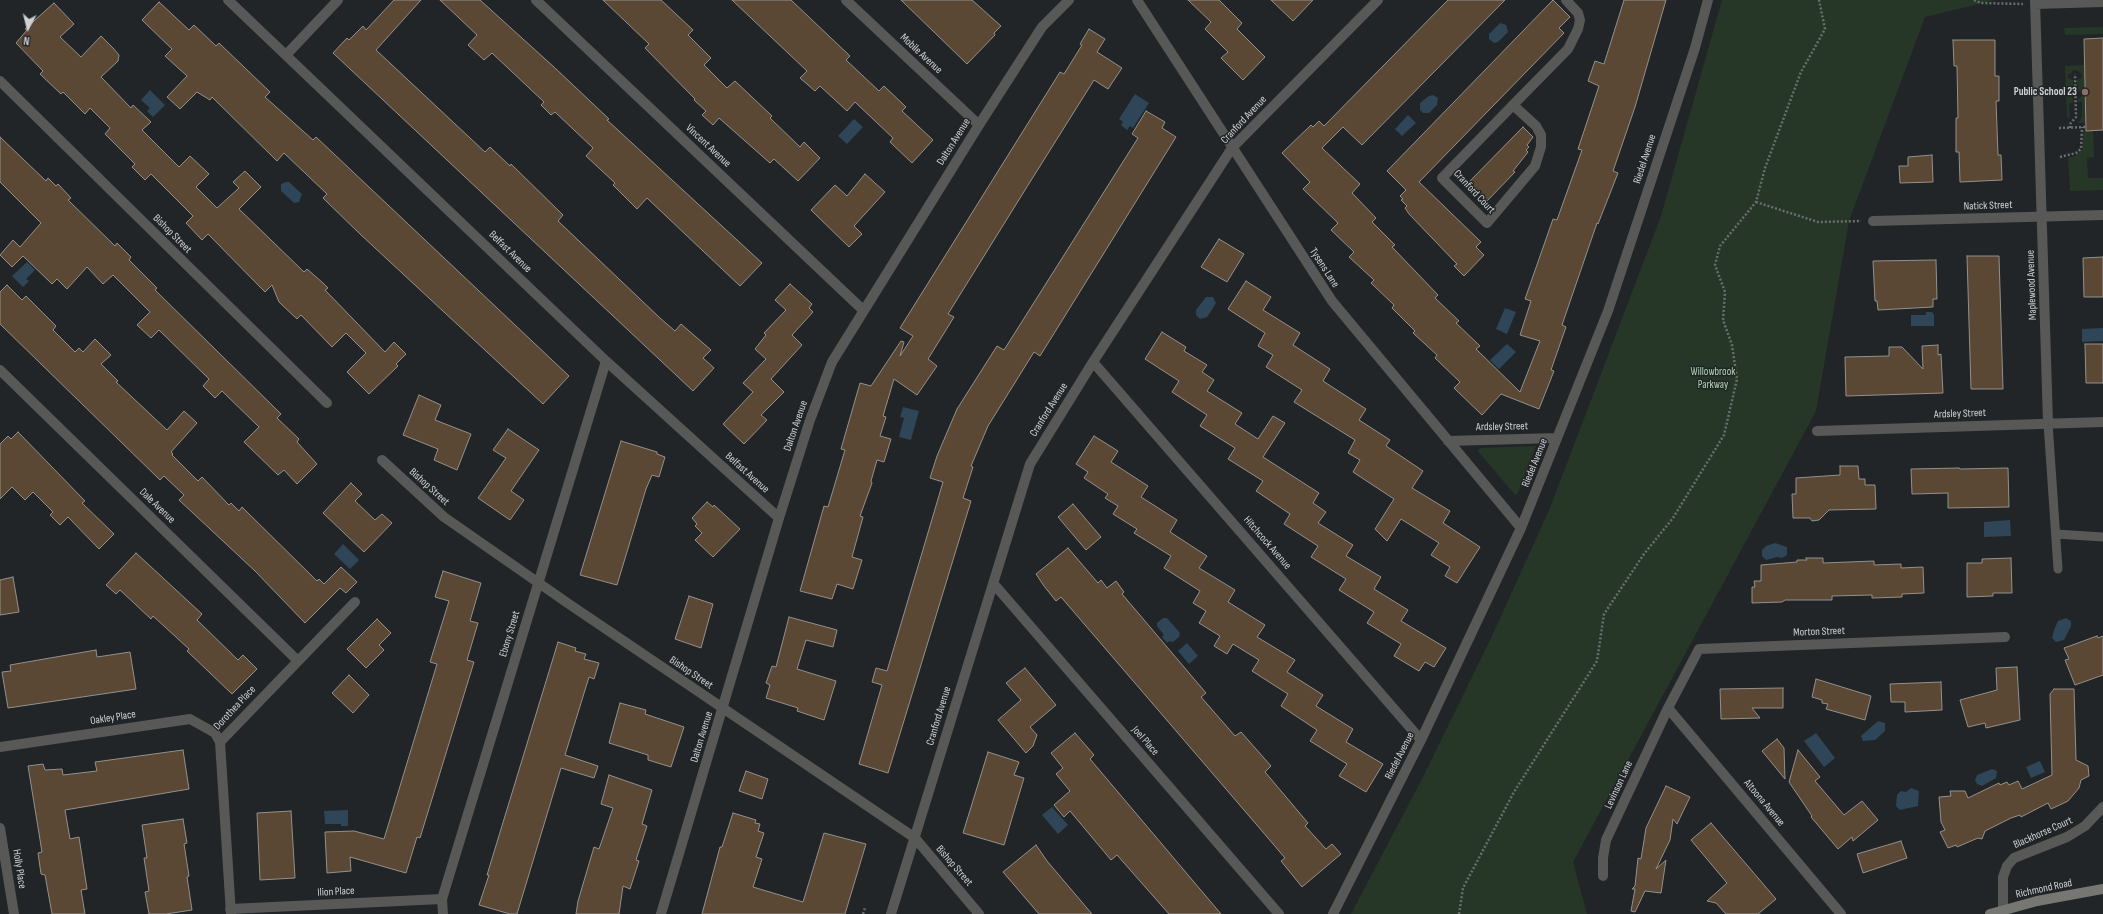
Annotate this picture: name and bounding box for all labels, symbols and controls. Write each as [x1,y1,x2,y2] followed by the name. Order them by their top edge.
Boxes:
[8,8,48,48] north arrow
[897,31,945,77] street label: Mobile Avenue
[23,34,30,47] text: N
[2014,85,2077,99] place label: Public School 23
[2080,87,2090,97] marker: Public School 23
[1218,93,1270,147] street label: Cranford Avenue
[934,116,974,168] street label: Dalton Avenue
[683,122,733,170] street label: Vincent Avenue
[1631,133,1659,185] street label: Riedel Avenue
[1450,167,1498,217] street label: Cranford Court
[1963,199,2013,213] street label: Natick Street
[150,212,194,256] street label: Bishop Street
[486,228,534,276] street label: Belfast Avenue
[1306,246,1342,290] street label: Tysens Lane
[2024,250,2040,320] street label: Maplewood Avenue
[1691,365,1735,391] park label: Willowbrook Parkway
[1027,381,1071,439] street label: Cranford Avenue
[781,399,811,453] street label: Dalton Avenue
[1934,406,1986,422] street label: Ardsley Street
[1476,420,1528,434] street label: Ardsley Street
[1519,437,1551,489] street label: Riedel Avenue
[722,450,772,496] street label: Belfast Avenue
[406,465,452,509] street label: Bishop Street
[136,486,178,526] street label: Dale Avenue
[1240,514,1294,572] street label: Hitchcock Avenue
[497,609,523,659] street label: Ebony Street
[1793,624,1845,640] street label: Morton Street
[667,654,715,692] street label: Bishop Street
[211,683,259,733] street label: Dorothea Place
[924,685,954,747] street label: Cranford Avenue
[89,708,137,728] street label: Oakley Place
[688,710,716,764] street label: Dalton Avenue
[1129,724,1161,758] street label: Joel Place
[1382,730,1418,782] street label: Riedel Avenue
[1602,759,1636,811] street label: Levinson Lane
[1741,777,1787,829] street label: Altoona Avenue
[2011,814,2075,852] street label: Blackhorse Court
[933,843,975,889] street label: Bishop Street
[9,848,29,890] street label: Holly Place
[2015,877,2073,901] street label: Richmond Road
[317,884,355,900] street label: Ilion Place

